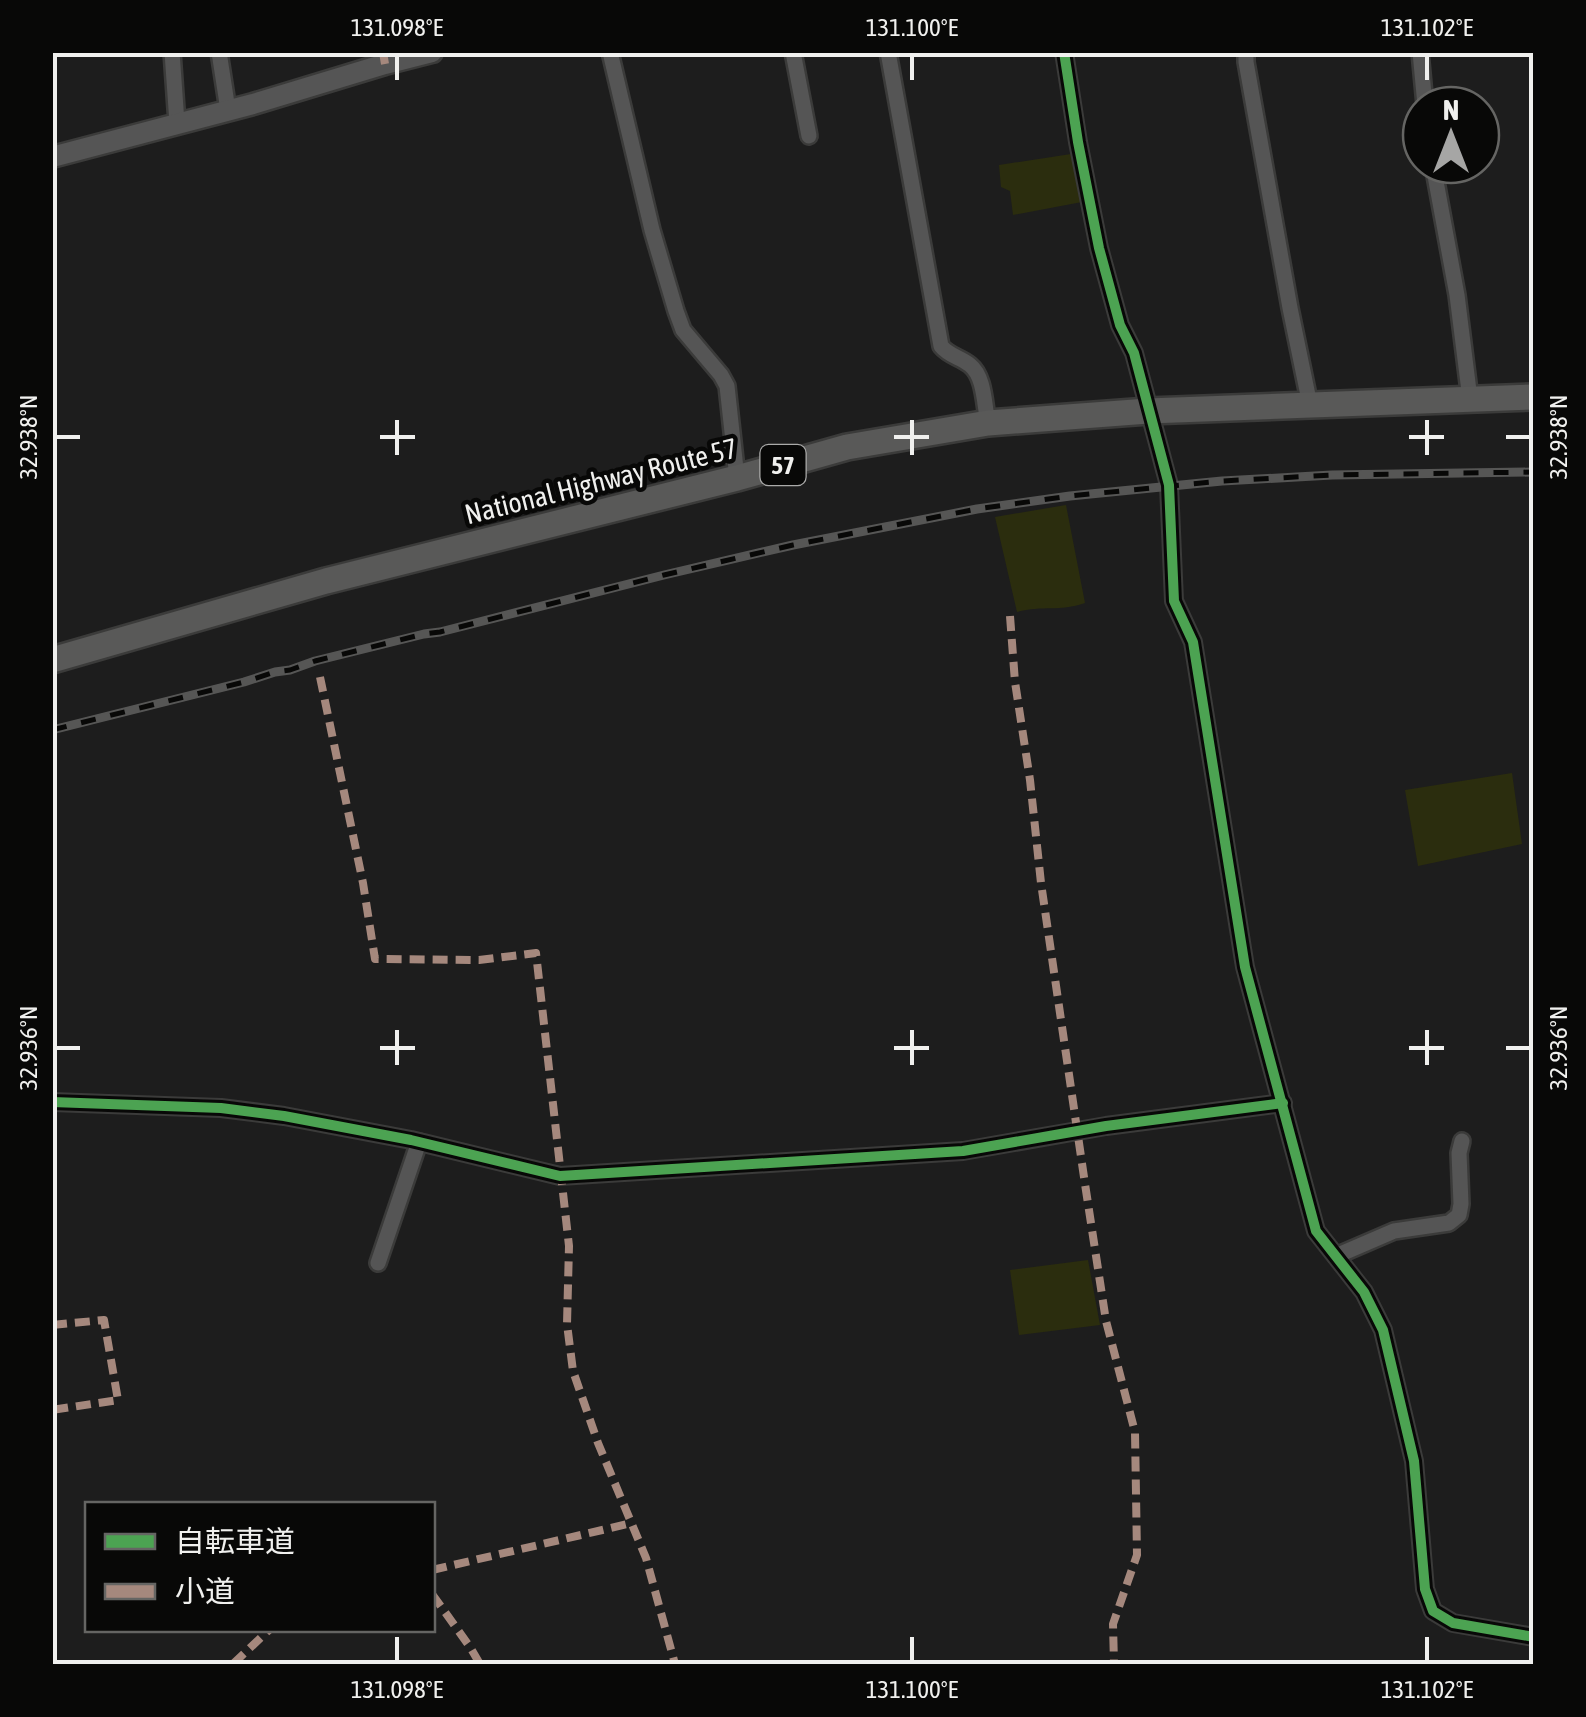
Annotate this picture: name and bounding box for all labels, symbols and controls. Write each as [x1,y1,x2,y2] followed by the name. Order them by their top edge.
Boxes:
[351,13,444,41] text: 131.098°E
[866,13,959,41] text: 131.100°E
[1381,13,1474,41] text: 131.102°E
[1401,85,1501,185] north arrow
[1443,94,1459,126] text: N
[14,395,42,479] text: 32.938°N
[1544,395,1572,479] text: 32.938°N
[462,432,740,530] street label: National Highway Route 57
[760,445,806,485] road number: 57
[14,1006,42,1090] text: 32.936°N
[1544,1006,1572,1090] text: 32.936°N
[85,1502,435,1632] legend
[175,1524,295,1558] text: 自転車道
[175,1574,235,1608] text: 小道
[351,1675,444,1703] text: 131.098°E
[866,1675,959,1703] text: 131.100°E
[1381,1675,1474,1703] text: 131.102°E

